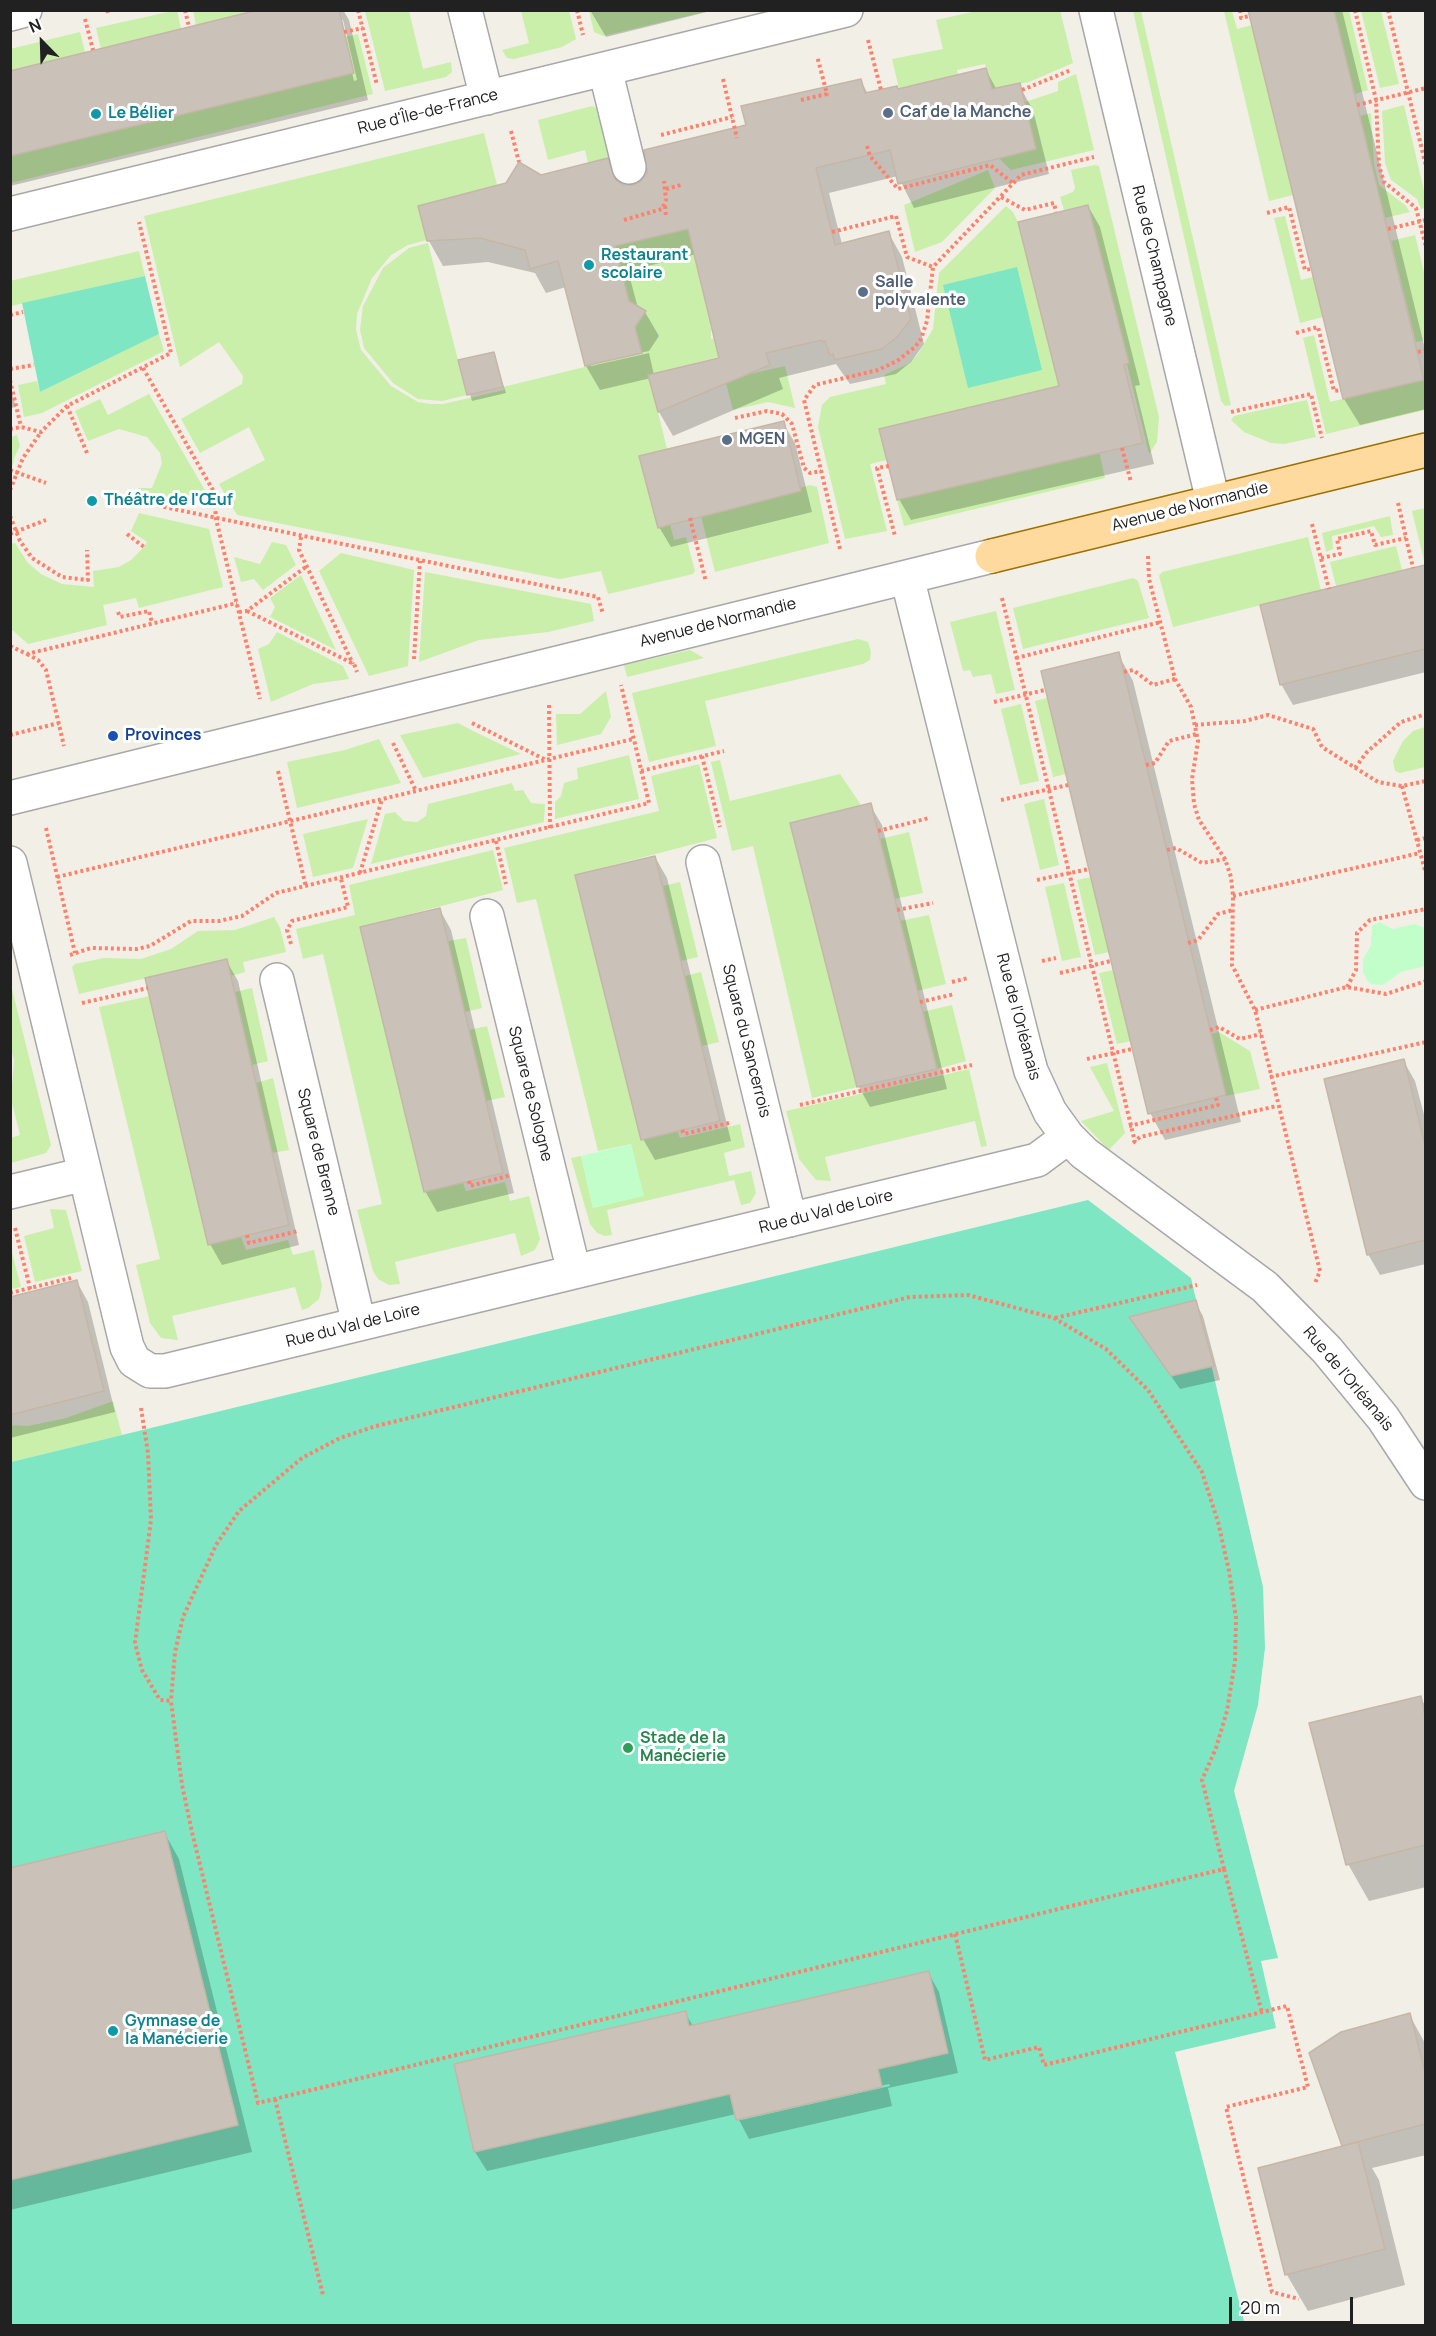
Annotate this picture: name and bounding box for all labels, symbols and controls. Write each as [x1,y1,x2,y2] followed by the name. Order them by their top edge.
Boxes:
[12,12,72,72] north arrow
[25,13,45,38] text: N
[356,85,500,139] street label: Rue d'Île-de-France
[900,103,1032,123] place label: Caf de la Manche
[108,104,174,124] place label: Le Bélier
[881,106,895,120] marker: Caf de la Manche
[89,107,103,121] marker: Le Bélier
[1127,184,1181,328] street label: Rue de Champagne
[601,246,688,284] place label: Restaurant scolaire
[582,258,596,272] marker: Restaurant scolaire
[875,273,966,311] place label: Salle polyvalente
[856,285,870,299] marker: Salle polyvalente
[739,430,785,450] place label: MGEN
[720,433,734,447] marker: MGEN
[1110,478,1270,536] street label: Avenue de Normandie
[104,491,233,511] place label: Théâtre de l'Œuf
[85,494,99,508] marker: Théâtre de l'Œuf
[638,594,798,652] street label: Avenue de Normandie
[125,726,201,746] place label: Provinces
[106,729,120,743] marker: Provinces
[992,951,1044,1083] street label: Rue de l'Orléanais
[718,962,774,1120] street label: Square du Sancerrois
[504,1024,556,1164] street label: Square de Sologne
[293,1086,343,1218] street label: Square de Brenne
[757,1186,895,1238] street label: Rue du Val de Loire
[284,1300,422,1352] street label: Rue du Val de Loire
[1299,1323,1397,1435] street label: Rue de l'Orléanais
[640,1729,726,1767] place label: Stade de la Manécierie
[621,1741,635,1755] marker: Stade de la Manécierie
[125,2012,228,2050] place label: Gymnase de la Manécierie
[106,2024,120,2038] marker: Gymnase de la Manécierie
[1232,2285,1356,2323] scale bar
[1240,2295,1280,2319] text: 20 m

